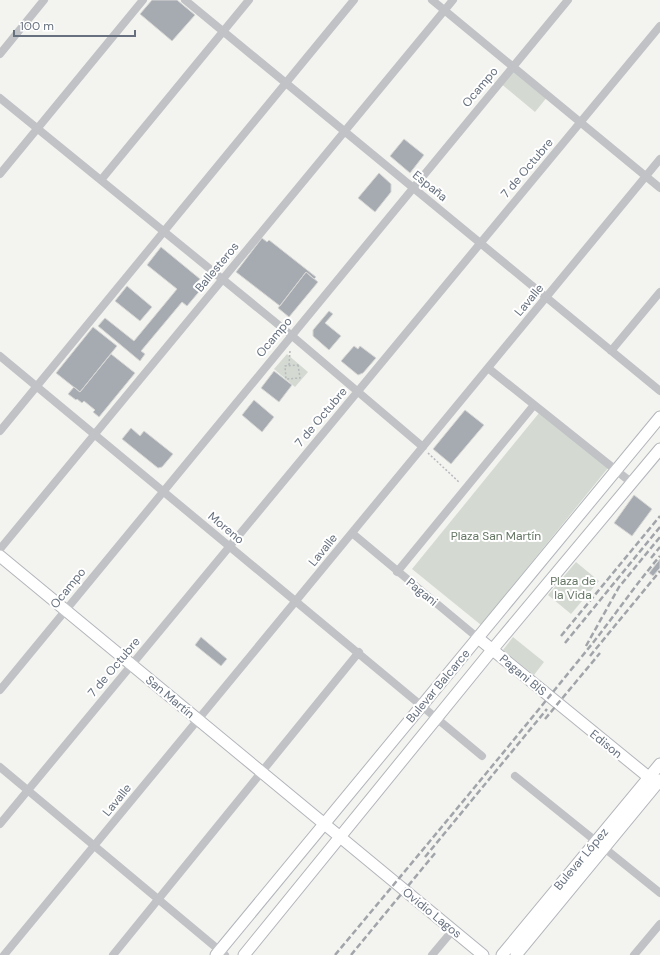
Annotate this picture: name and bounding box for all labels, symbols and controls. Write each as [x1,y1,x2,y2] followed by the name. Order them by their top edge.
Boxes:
[14,12,135,38] scale bar
[20,18,54,34] text: 100 m
[458,63,502,111] street label: Ocampo
[497,135,557,201] street label: 7 de Octubre
[409,167,451,205] street label: España
[191,239,243,295] street label: Ballesteros
[511,280,547,319] street label: Lavalle
[252,313,296,361] street label: Ocampo
[291,384,351,450] street label: 7 de Octubre
[205,508,247,548] street label: Moreno
[451,528,541,544] park label: Plaza San Martín
[305,530,341,570] street label: Lavalle
[47,564,89,612] street label: Ocampo
[550,573,596,603] park label: Plaza de la Vida
[403,574,441,610] street label: Pagani
[84,634,144,700] street label: 7 de Octubre
[403,646,474,726] street label: Bulevar Balcarce
[496,651,550,699] street label: Pagani BIS
[142,672,198,722] street label: San Martín
[587,726,626,762] street label: Edison
[99,780,135,820] street label: Lavalle
[550,825,612,893] street label: Bulevar López
[399,884,465,942] street label: Ovidio Lagos

